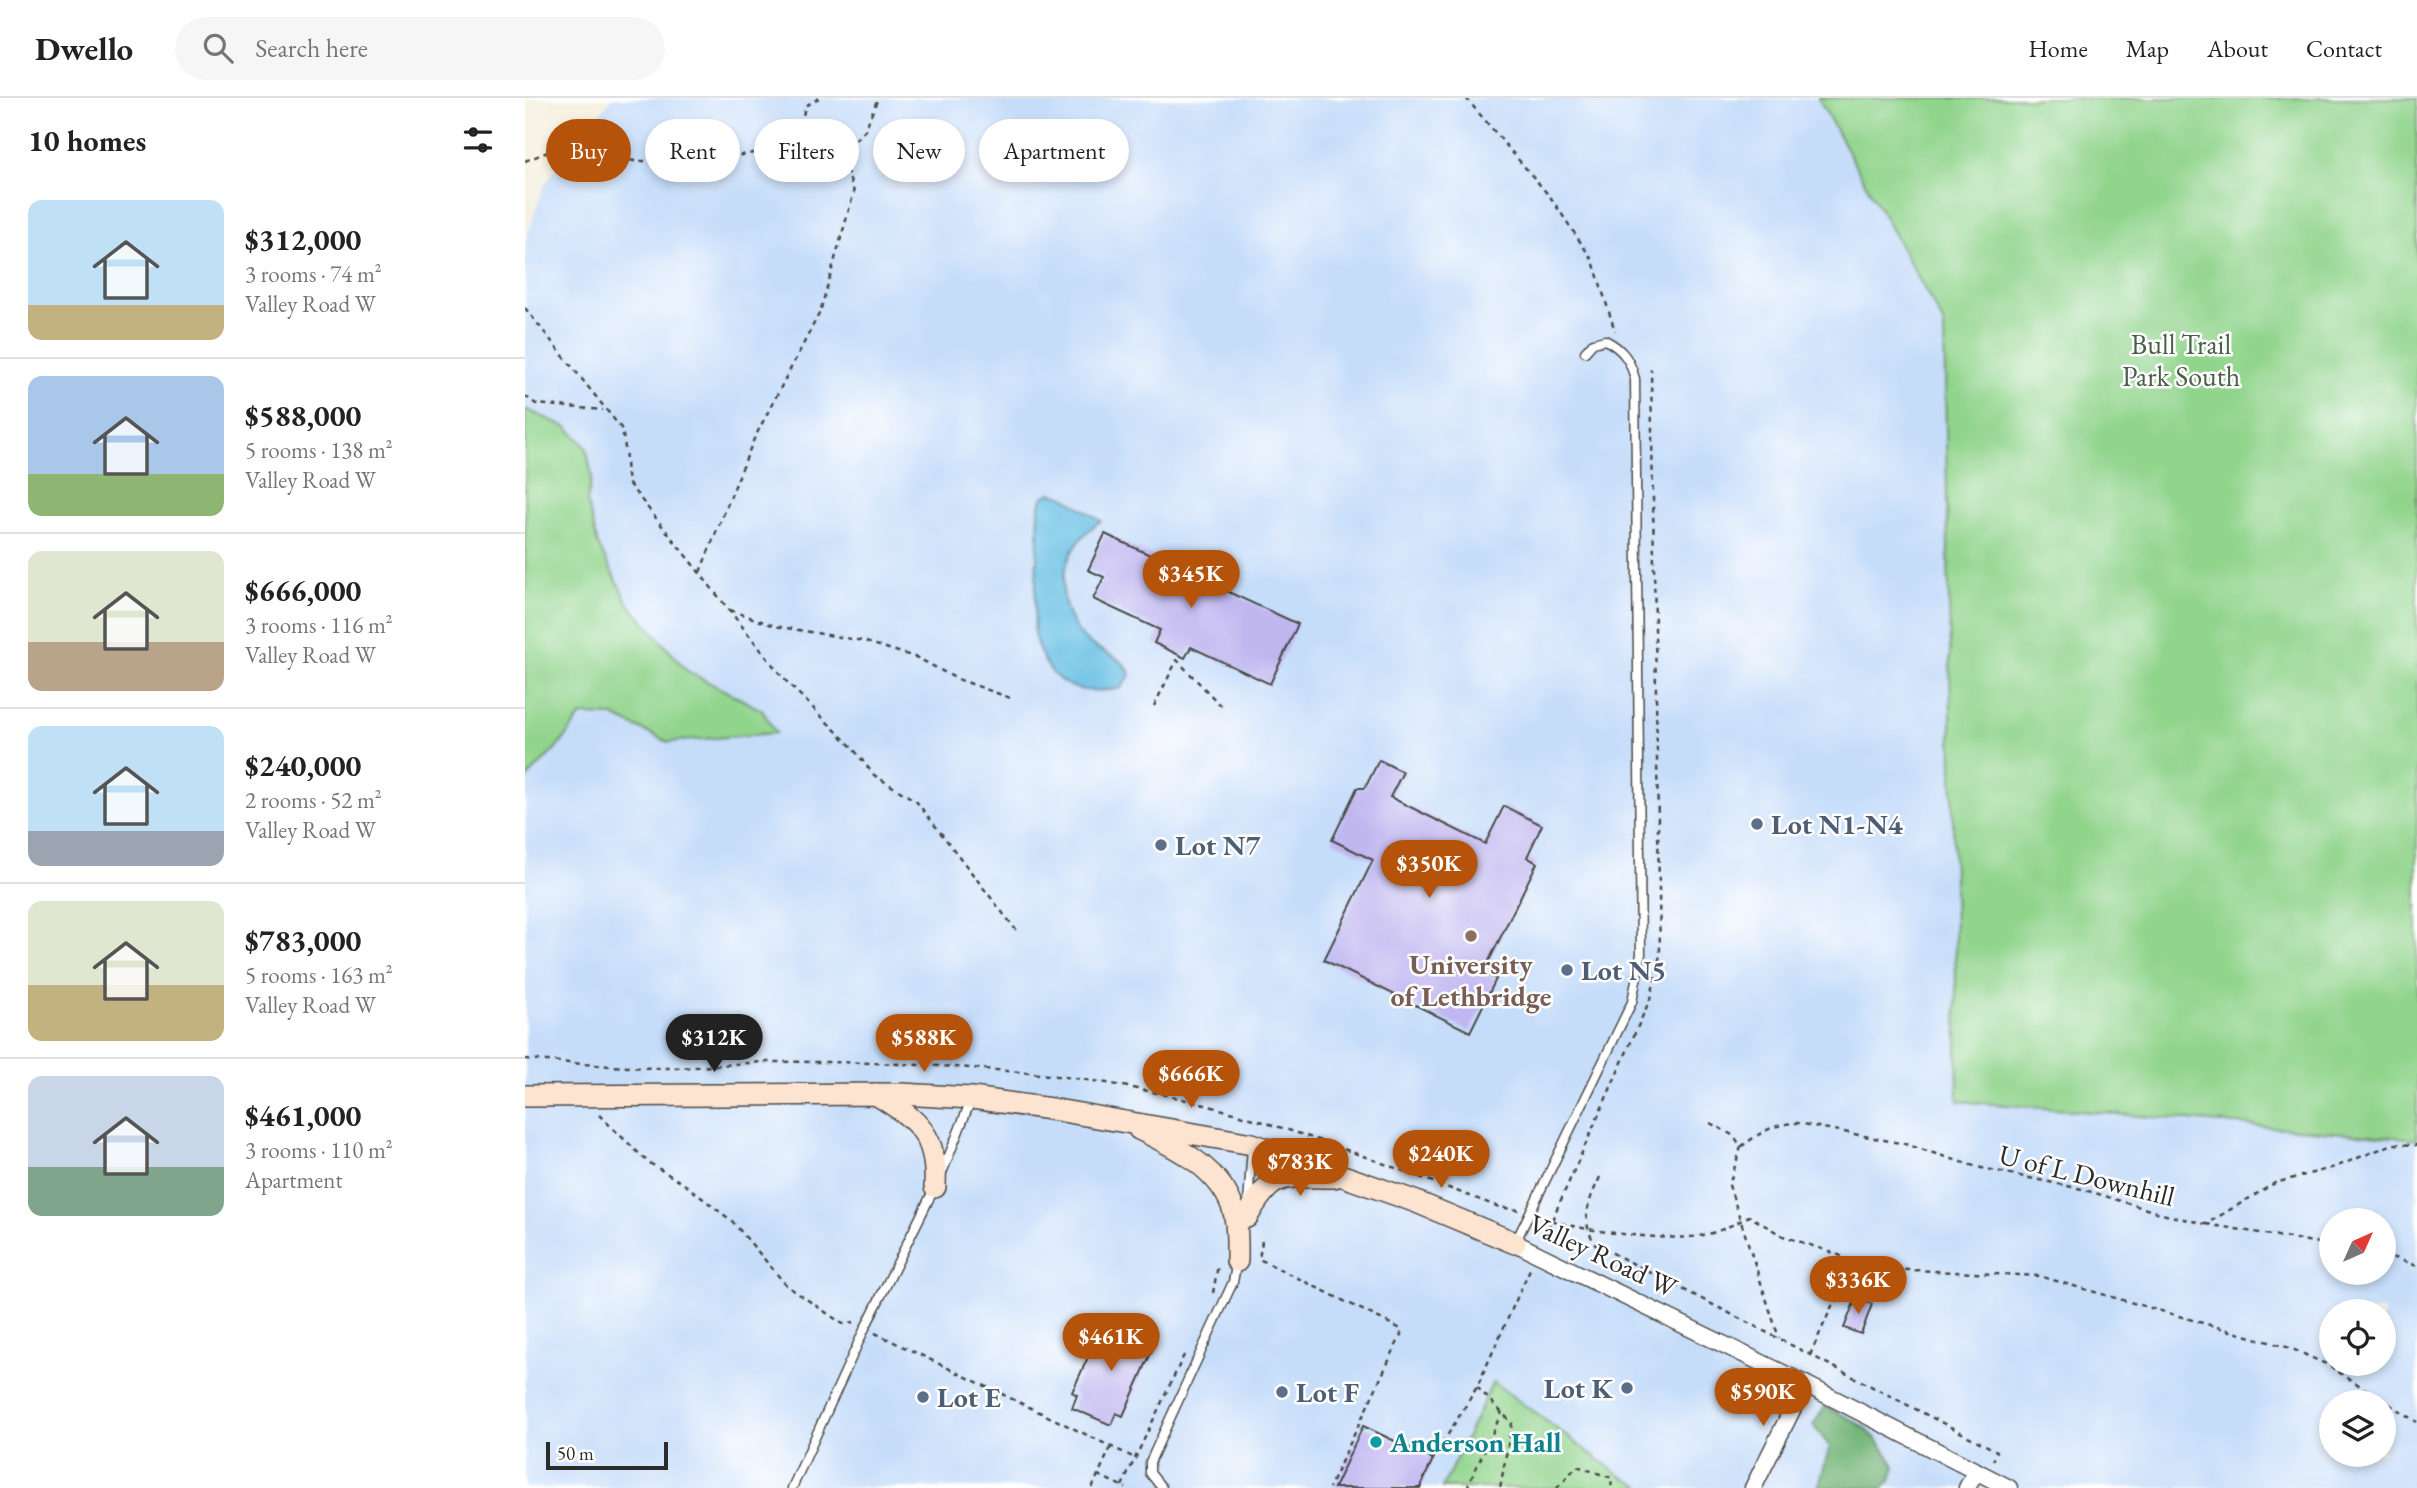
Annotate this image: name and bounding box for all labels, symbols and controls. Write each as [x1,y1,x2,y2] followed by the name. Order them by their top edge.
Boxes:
[175,17,665,80] search box
[35,27,133,70] text: Dwello
[199,29,237,67] icon: search
[255,31,368,65] text: Search here
[2028,33,2088,64] text: Home
[2126,33,2169,64] text: Map
[2207,33,2268,64] text: About
[2306,33,2382,64] text: Contact
[546,119,631,182] chip: Buy
[645,119,740,182] chip: Rent
[754,119,859,182] chip: Filters
[873,119,965,182] chip: New
[979,119,1129,182] chip: Apartment
[28,121,146,160] text: 10 homes
[459,121,497,159] icon: filters
[245,220,361,259] text: $312,000
[84,228,168,312] icon: home
[245,259,382,289] text: 3 rooms · 74 m²
[245,289,376,319] text: Valley Road W
[2122,326,2240,394] park label: Bull Trail Park South
[245,396,361,435] text: $588,000
[84,404,168,488] icon: home
[245,435,393,465] text: 5 rooms · 138 m²
[245,465,376,495] text: Valley Road W
[1142,550,1240,610] pin: $345K
[1159,558,1223,588] text: $345K
[245,571,361,610] text: $666,000
[84,579,168,663] icon: home
[245,610,393,640] text: 3 rooms · 116 m²
[245,640,376,670] text: Valley Road W
[245,746,361,785] text: $240,000
[84,754,168,838] icon: home
[245,785,382,815] text: 2 rooms · 52 m²
[1771,806,1904,842] place label: Lot N1-N4
[245,815,376,845] text: Valley Road W
[1749,816,1765,832] marker: Lot N1-N4
[1175,827,1261,863] place label: Lot N7
[1153,837,1169,853] marker: Lot N7
[1380,840,1478,900] pin: $350K
[1397,848,1461,878] text: $350K
[245,921,361,960] text: $783,000
[1463,928,1479,944] marker: University of Lethbridge
[84,929,168,1013] icon: home
[1390,946,1552,1014] place label: University of Lethbridge
[1581,952,1666,988] place label: Lot N5
[245,960,393,990] text: 5 rooms · 163 m²
[1559,962,1575,978] marker: Lot N5
[245,990,376,1020] text: Valley Road W
[665,1014,763,1074] pin: $312K
[875,1014,973,1074] pin: $588K
[682,1022,746,1052] text: $312K
[892,1022,956,1052] text: $588K
[1142,1051,1240,1110] pin: $666K
[1159,1058,1223,1088] text: $666K
[245,1096,361,1135] text: $461,000
[84,1104,168,1188] icon: home
[1392,1130,1490,1190] pin: $240K
[245,1135,393,1165] text: 3 rooms · 110 m²
[1995,1136,2179,1214] street label: U of L Downhill
[1251,1138,1349,1198] pin: $783K
[1409,1138,1473,1168] text: $240K
[1268,1146,1332,1176] text: $783K
[245,1165,343,1195] text: Apartment
[1523,1205,1684,1306] street label: Valley Road W
[2319,1208,2396,1284] north arrow
[2319,1208,2396,1467] map controls
[1809,1256,1907,1316] pin: $336K
[1826,1264,1890,1294] text: $336K
[2319,1299,2396,1376] button: locate
[1062,1314,1160,1373] pin: $461K
[1079,1321,1143,1351] text: $461K
[1714,1368,1812,1428] pin: $590K
[1544,1370,1614,1406] place label: Lot K
[1296,1374,1359,1410] place label: Lot F
[1731,1376,1795,1406] text: $590K
[937,1379,1001,1415] place label: Lot E
[1619,1380,1635,1396] marker: Lot K
[1274,1384,1290,1400] marker: Lot F
[915,1389,931,1405] marker: Lot E
[2319,1390,2396,1467] button: layers
[1389,1424,1562,1460] place label: Anderson Hall
[1368,1434,1384,1450] marker: Anderson Hall
[546,1439,669,1471] scale bar
[557,1441,594,1466] text: 50 m

